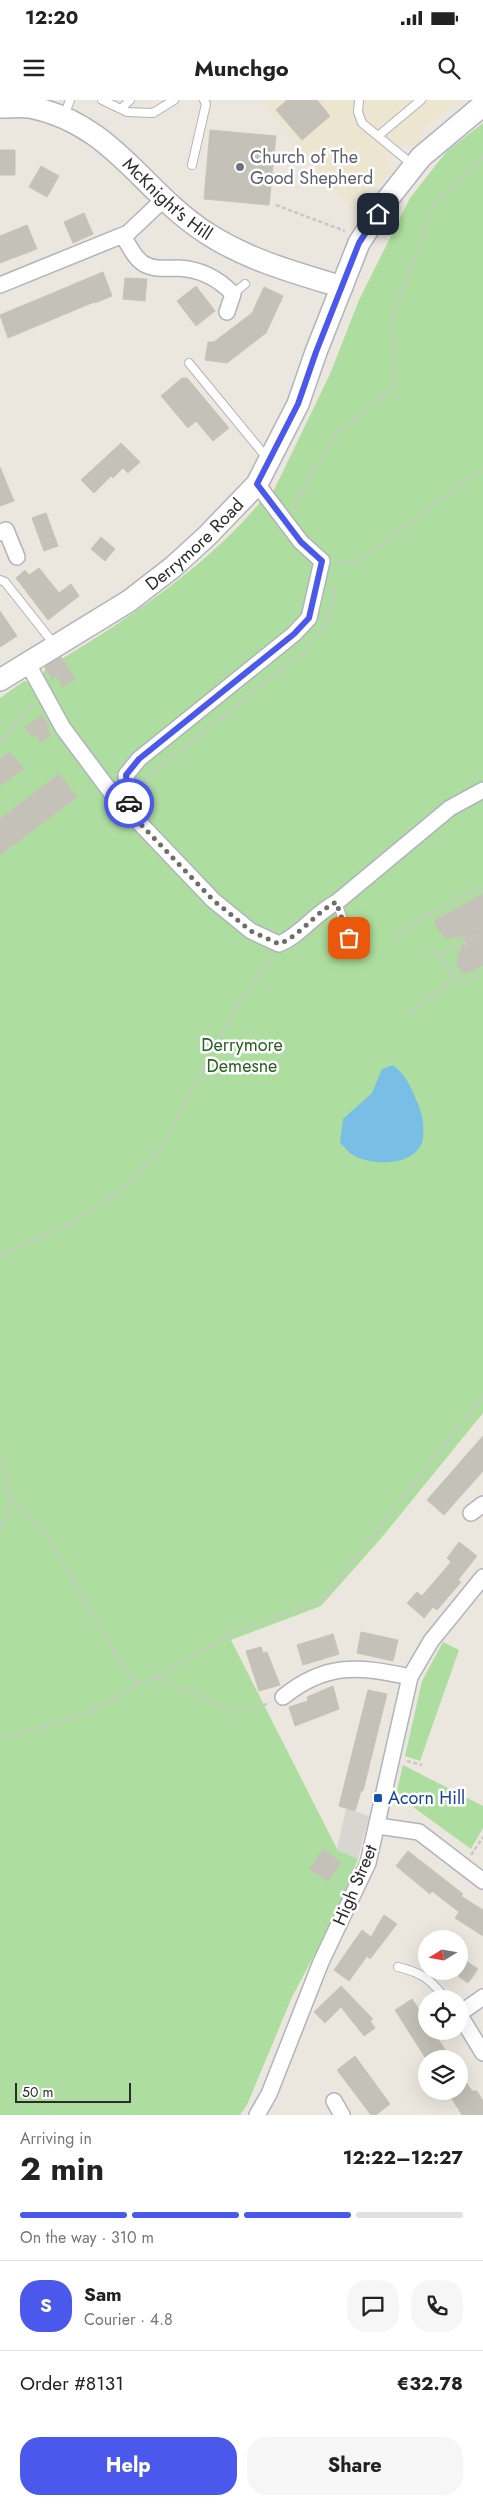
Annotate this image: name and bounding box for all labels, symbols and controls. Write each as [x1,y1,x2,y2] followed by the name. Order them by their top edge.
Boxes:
[25,4,78,31] text: 12:20
[194,52,289,84] text: Munchgo
[20,54,48,82] icon: menu
[435,54,463,82] icon: search
[250,144,373,191] place label: Church of The Good Shepherd
[116,152,218,247] street label: McKnight's Hill
[234,161,246,173] marker: Church of The Good Shepherd
[357,193,399,235] pin
[364,200,392,228] icon: home
[140,492,250,597] street label: Derrymore Road
[104,778,154,828] courier
[115,789,143,817] icon: car
[328,917,370,959] pin
[335,924,363,952] icon: bag
[201,1032,283,1079] park label: Derrymore Demesne
[388,1785,465,1811] place label: Acorn Hill
[372,1792,384,1804] marker: Acorn Hill
[326,1840,384,1929] street label: High Street
[418,1930,468,1980] north arrow
[418,1930,468,2100] map controls
[418,1990,468,2040] button: locate
[418,2050,468,2100] button: layers
[15,2080,131,2103] scale bar
[22,2082,53,2102] text: 50 m
[20,2127,92,2150] text: Arriving in
[343,2144,463,2171] text: 12:22–12:27
[20,2146,104,2192] text: 2 min
[20,2226,154,2249] text: On the way · 310 m
[347,2280,399,2332] button: chat
[411,2280,463,2332] button: phone
[84,2281,122,2308] text: Sam
[40,2292,52,2319] text: S
[84,2308,173,2331] text: Courier · 4.8
[20,2370,124,2397] text: Order #8131
[397,2370,463,2397] text: €32.78
[20,2437,237,2495] button: Help
[247,2437,463,2495] button: Share

